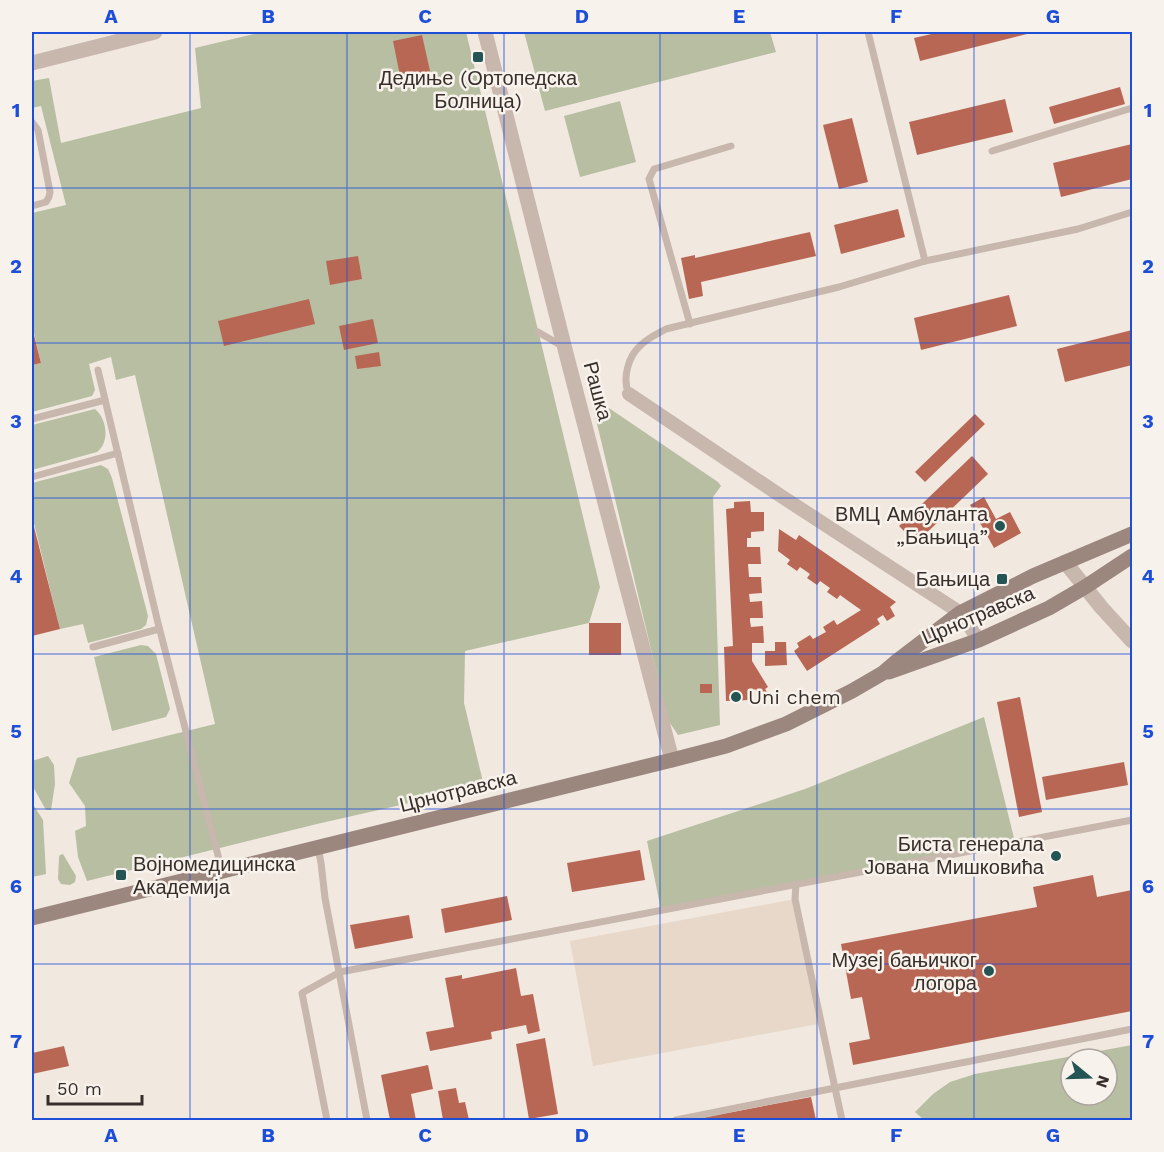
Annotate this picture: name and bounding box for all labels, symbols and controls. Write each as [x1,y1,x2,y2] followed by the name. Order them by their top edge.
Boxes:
[104,4,118,28] text: A
[261,4,275,28] text: B
[418,4,432,28] text: C
[575,4,589,28] text: D
[733,4,745,28] text: E
[890,4,902,28] text: F
[1046,4,1060,28] text: G
[471,50,485,64] marker: Дедиње (Ортопедска Болница)
[379,66,578,113] place label: Дедиње (Ортопедска Болница)
[12,98,20,122] text: 1
[1144,98,1152,122] text: 1
[10,254,22,278] text: 2
[1142,254,1154,278] text: 2
[579,359,618,424] street label: Рашка
[10,409,22,433] text: 3
[1142,409,1154,433] text: 3
[835,502,989,549] place label: ВМЦ Амбуланта „Бањица”
[993,519,1007,533] marker: ВМЦ Амбуланта „Бањица”
[10,564,23,588] text: 4
[1142,564,1155,588] text: 4
[916,567,991,591] place label: Бањица
[995,572,1009,586] marker: Бањица
[918,580,1039,649] street label: Црнотравска
[748,685,841,709] place label: Uni chem
[729,690,743,704] marker: Uni chem
[10,719,22,743] text: 5
[1142,719,1154,743] text: 5
[397,765,520,817] street label: Црнотравска
[864,832,1045,879] place label: Биста генерала Јована Мишковића
[1049,849,1063,863] marker: Биста генерала Јована Мишковића
[133,852,296,899] place label: Војномедицинска Академија
[114,868,128,882] marker: Војномедицинска Академија
[10,874,22,898] text: 6
[1142,874,1154,898] text: 6
[831,948,978,995] place label: Музеј бањичког логора
[982,964,996,978] marker: Музеј бањичког логора
[10,1029,22,1053] text: 7
[1142,1029,1154,1053] text: 7
[1059,1047,1119,1107] north arrow
[48,1068,142,1106] scale bar
[1092,1073,1114,1090] text: N
[57,1078,102,1099] text: 50 m
[104,1123,118,1147] text: A
[261,1123,275,1147] text: B
[418,1123,432,1147] text: C
[575,1123,589,1147] text: D
[733,1123,745,1147] text: E
[890,1123,902,1147] text: F
[1046,1123,1060,1147] text: G

